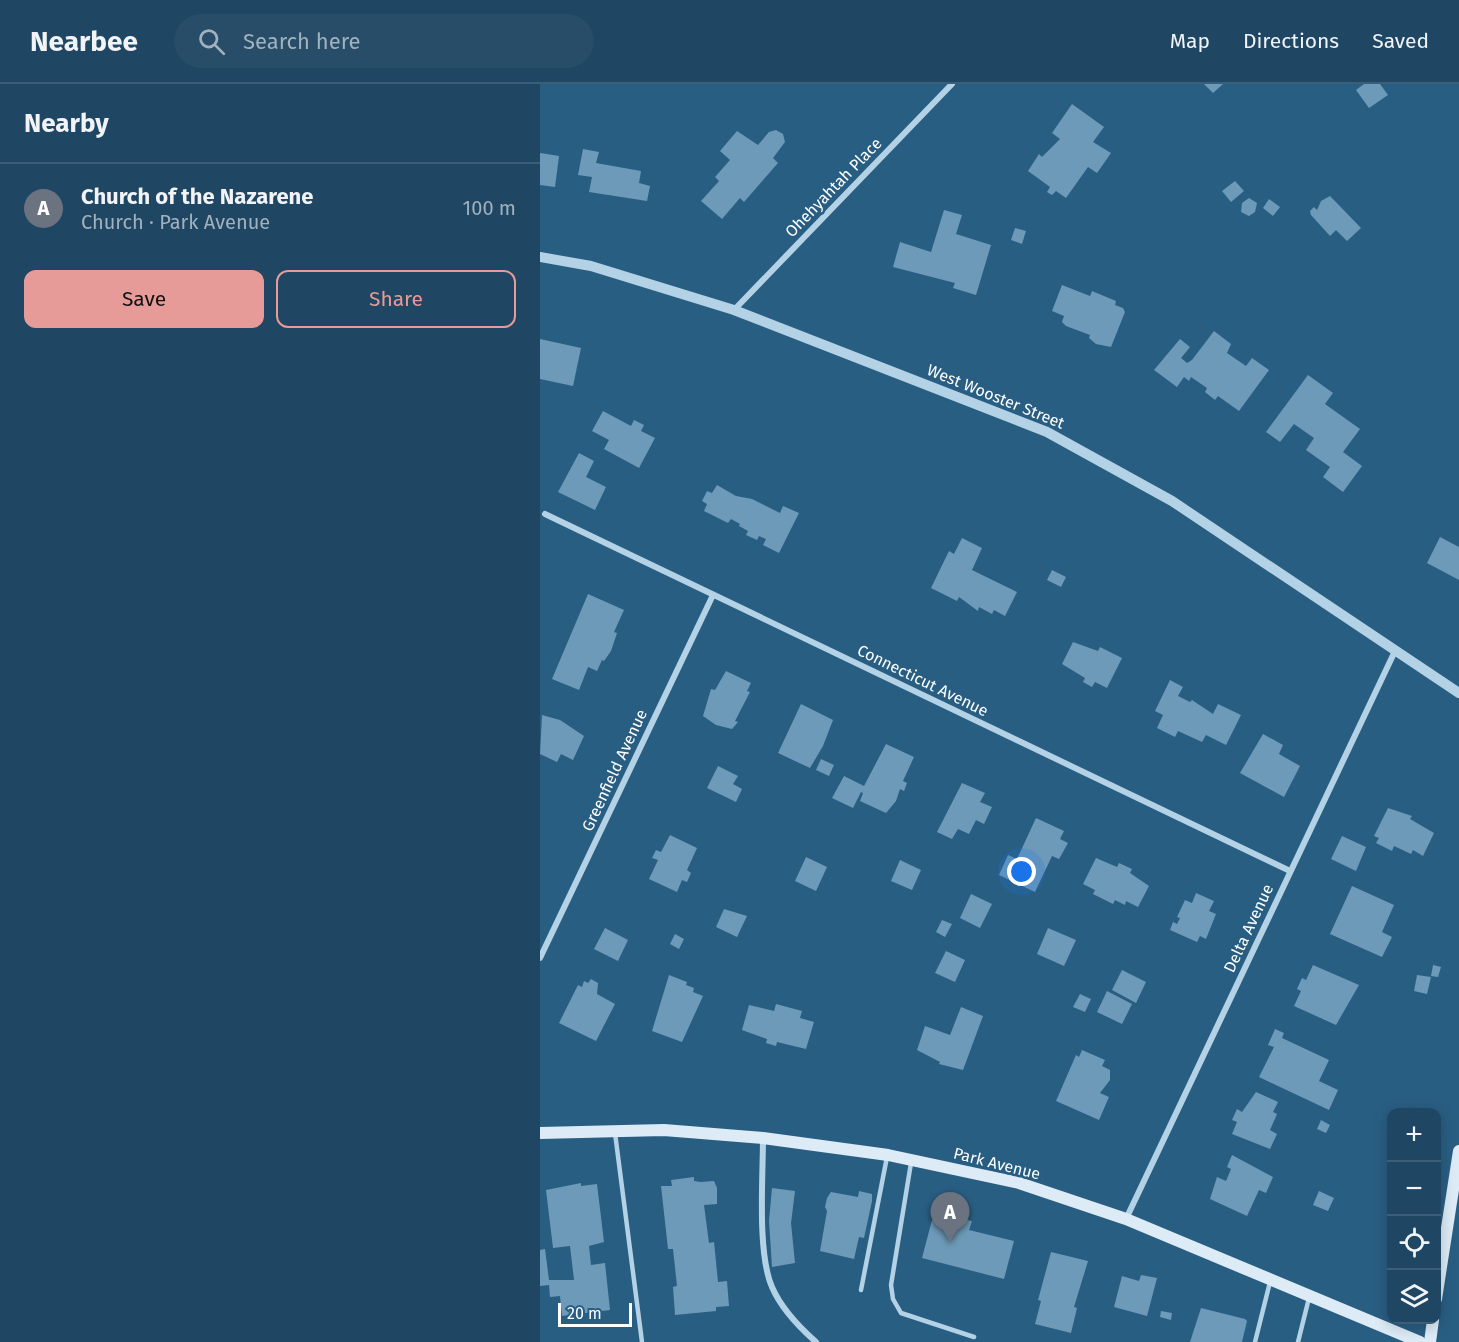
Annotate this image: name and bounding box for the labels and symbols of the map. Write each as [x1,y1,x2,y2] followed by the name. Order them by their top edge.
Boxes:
[781,134,886,241] street label: Ohehyahtah Place
[924,360,1068,433] street label: West Wooster Street
[854,640,991,720] street label: Connecticut Avenue
[578,706,651,834] street label: Greenfield Avenue
[1007,857,1036,886] your location
[1220,881,1277,975] street label: Delta Avenue
[951,1144,1042,1183] street label: Park Avenue
[930,1192,970,1242] pin: A
[558,1300,632,1328] scale bar

